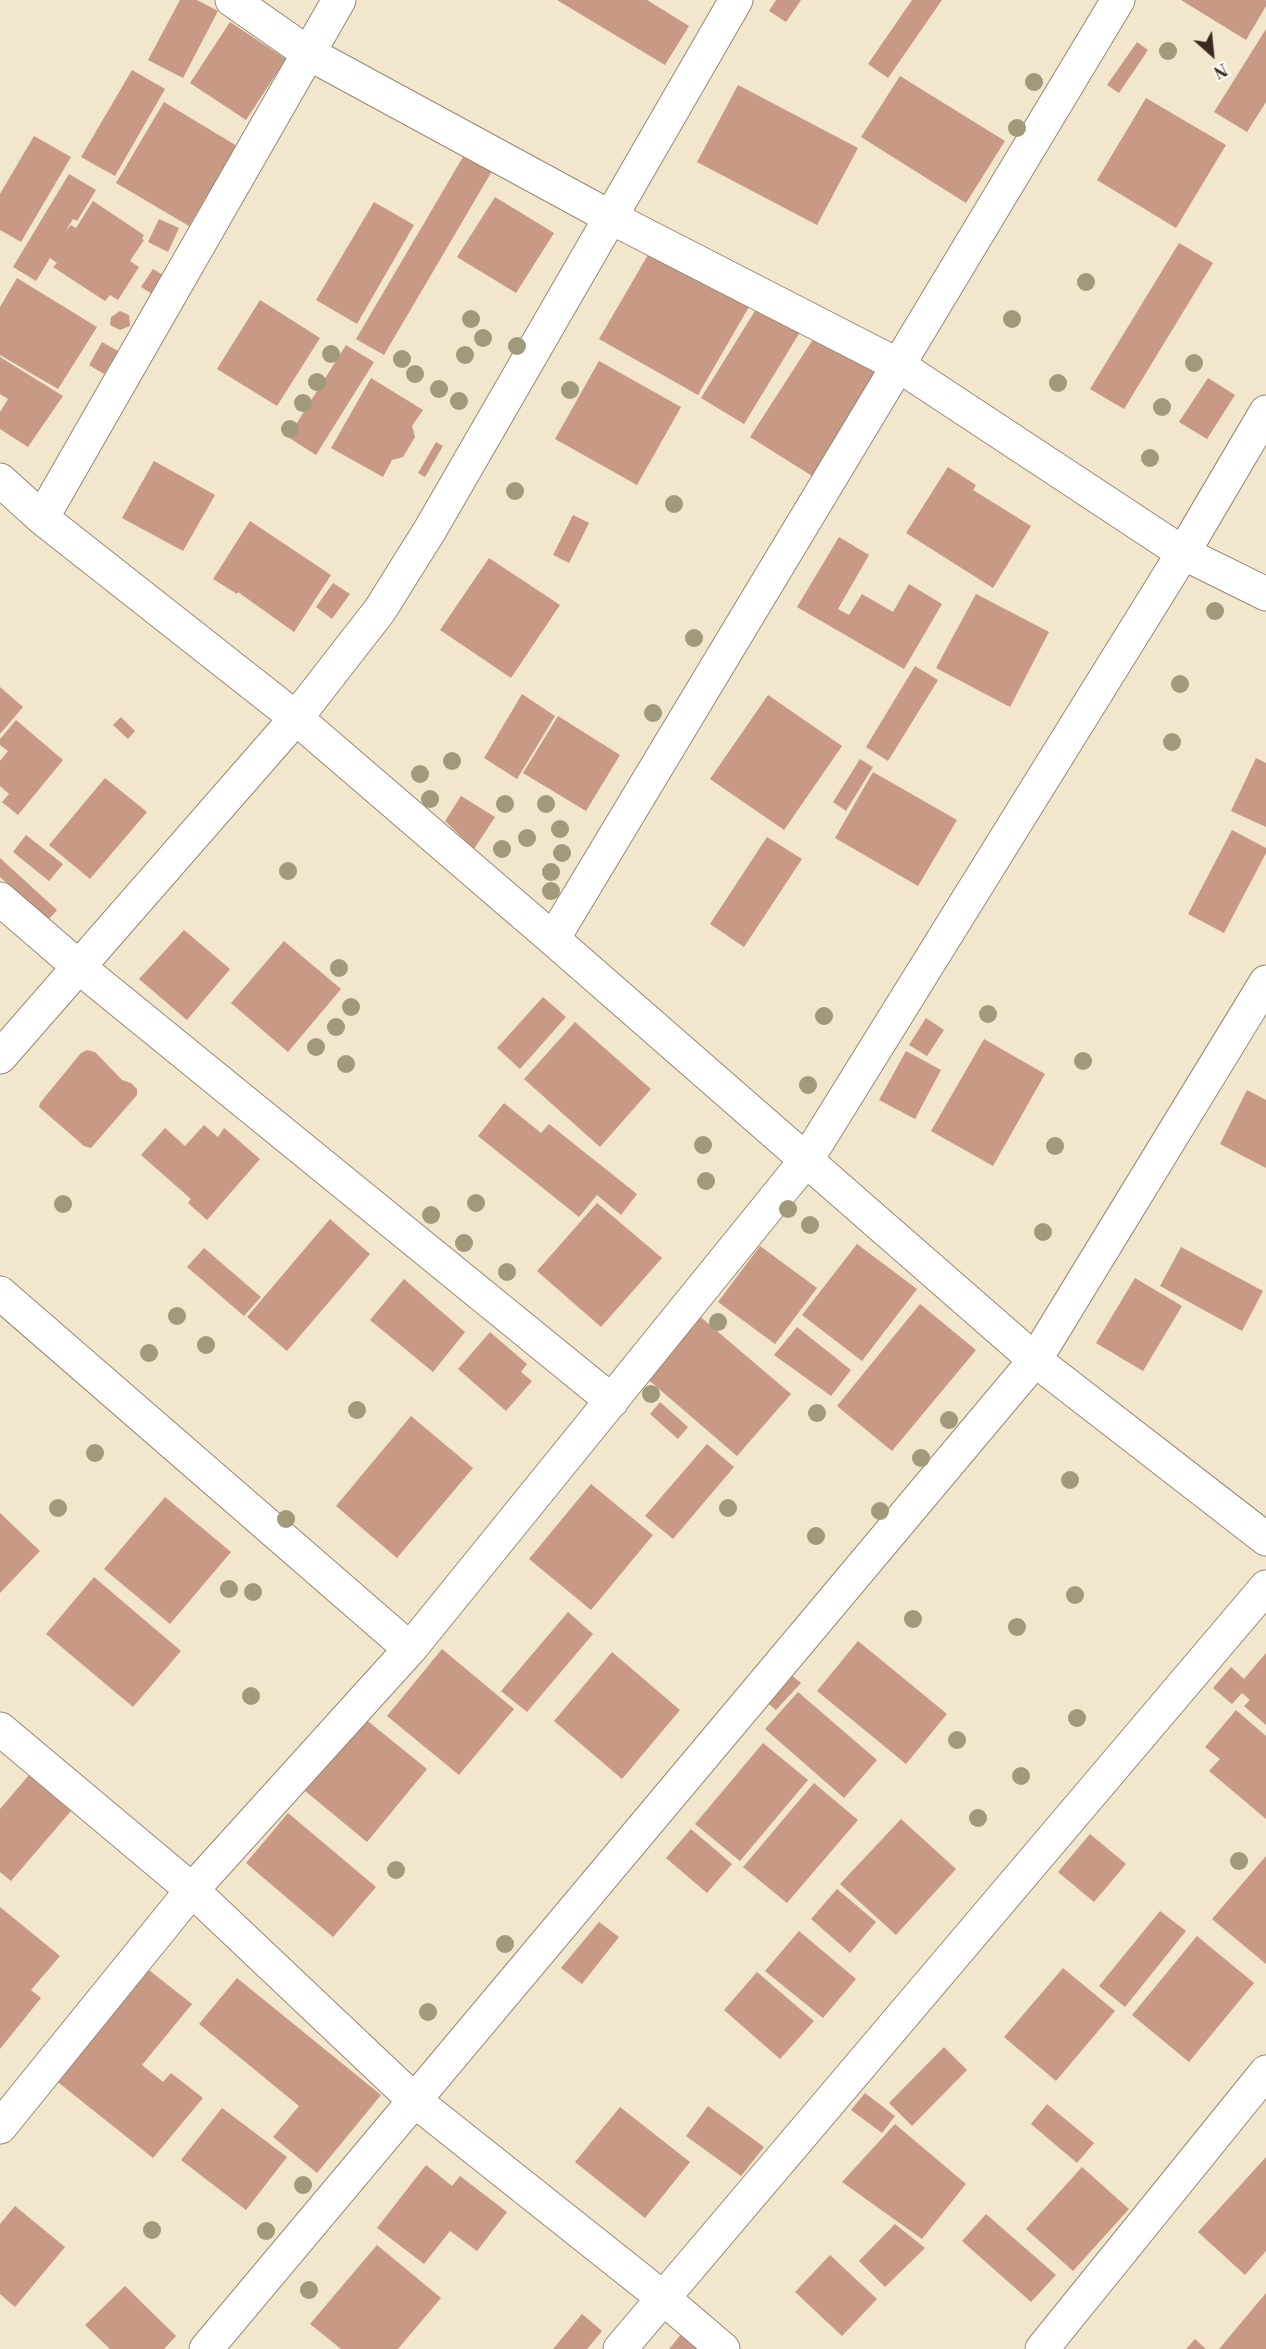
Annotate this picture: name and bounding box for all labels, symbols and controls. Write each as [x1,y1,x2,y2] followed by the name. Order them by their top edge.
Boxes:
[1182,24,1242,84] north arrow
[1210,58,1230,82] text: N

